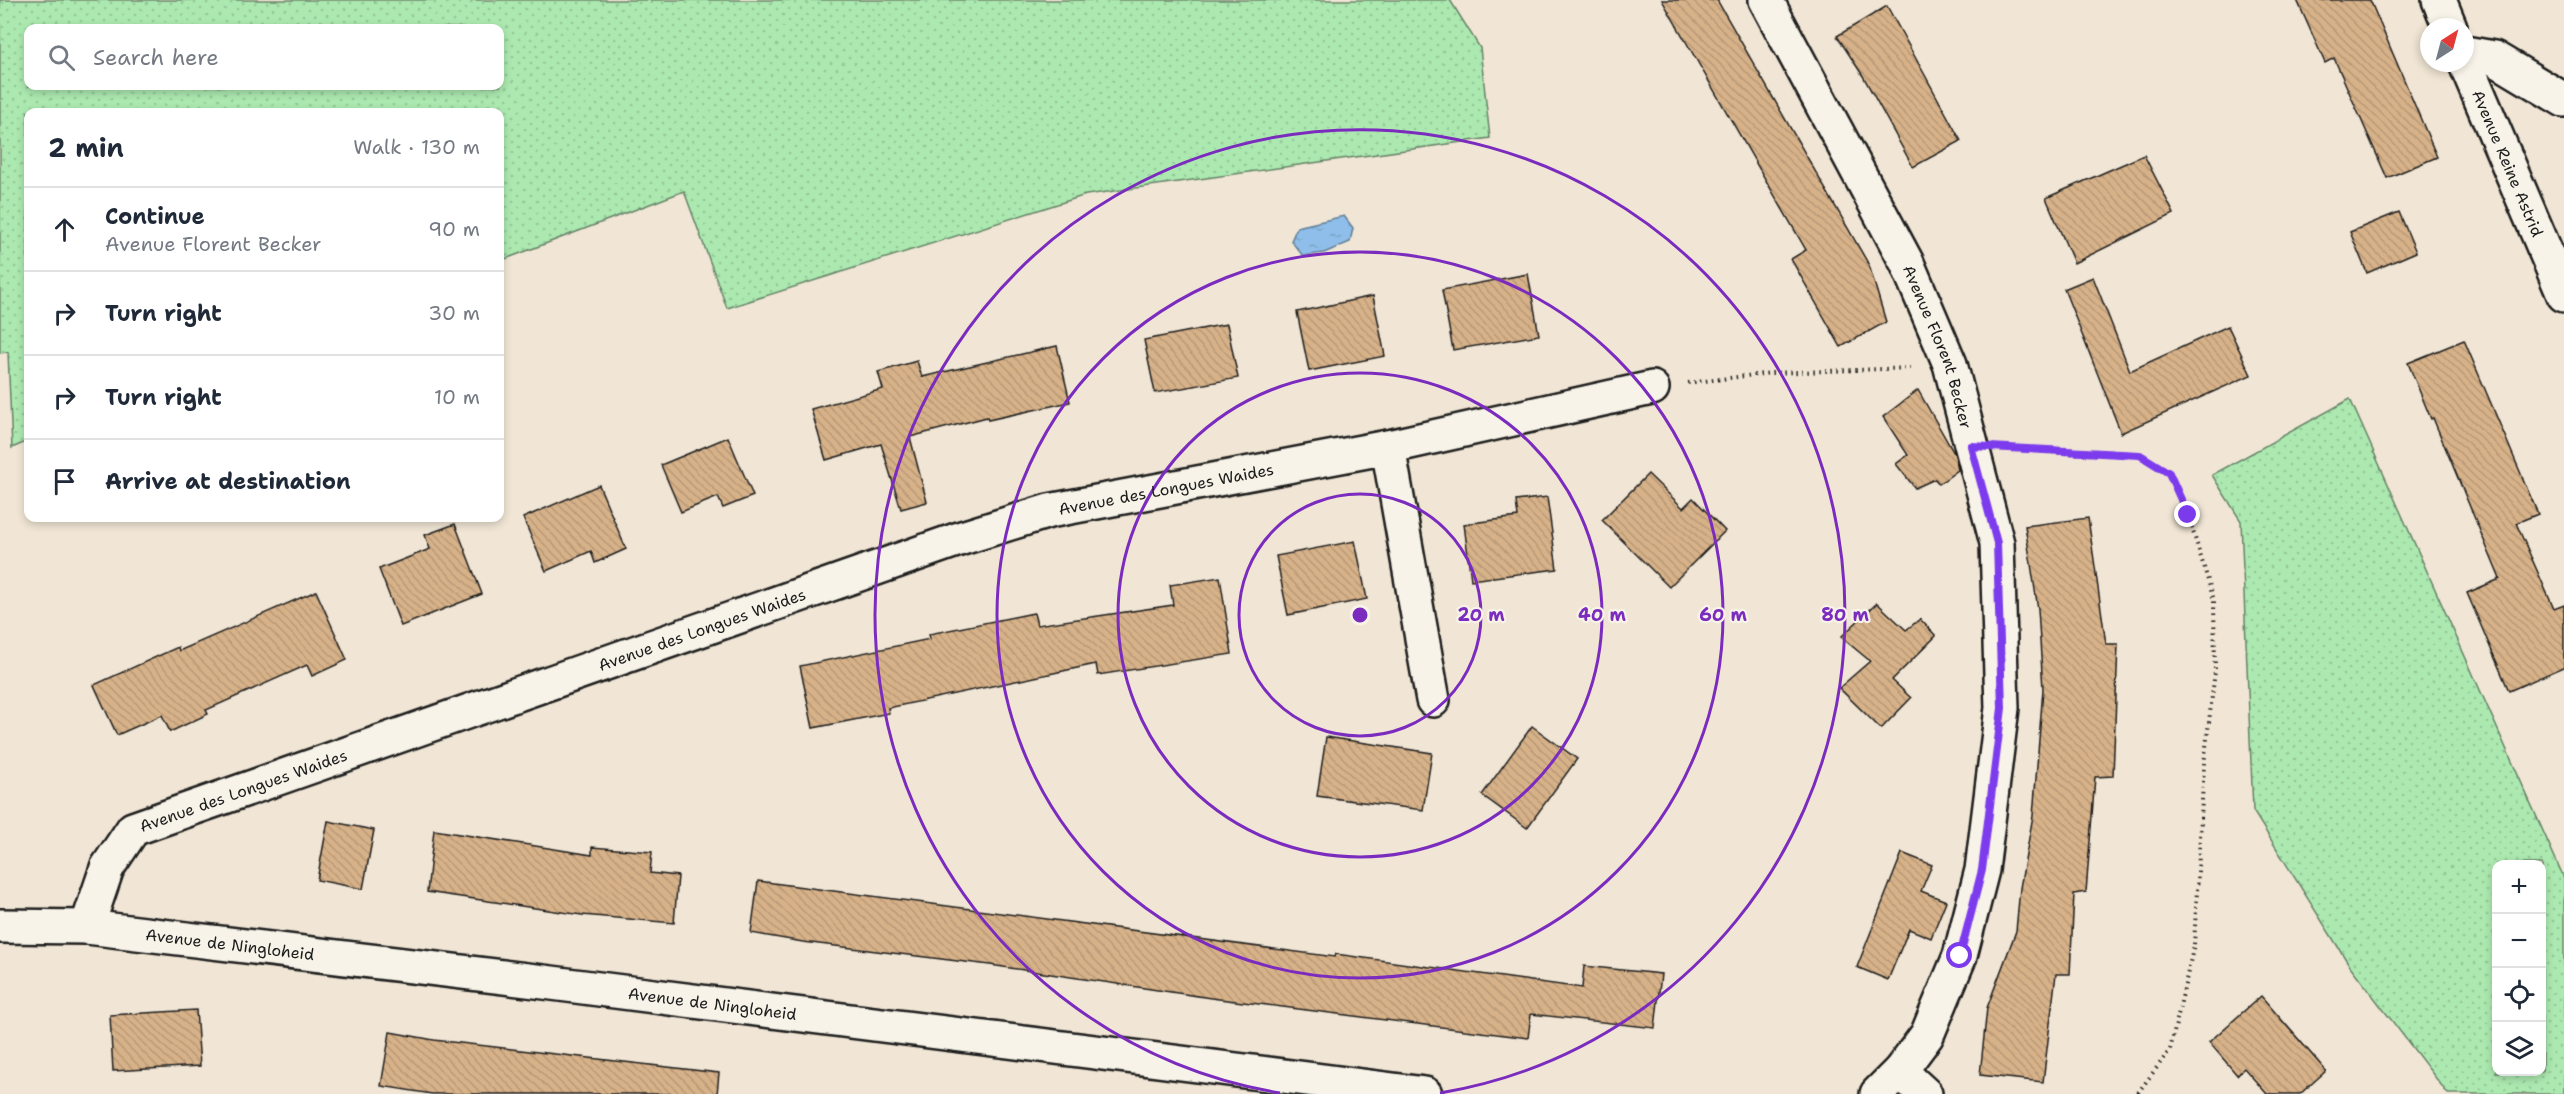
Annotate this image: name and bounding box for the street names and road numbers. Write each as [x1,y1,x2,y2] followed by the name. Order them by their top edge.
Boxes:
[2468,87,2548,240] street label: Avenue Reine Astrid
[1898,262,1977,431] street label: Avenue Florent Becker
[1057,458,1276,519] street label: Avenue des Longues Waides
[595,583,809,675] street label: Avenue des Longues Waides
[137,744,350,836] street label: Avenue des Longues Waides
[144,924,315,965] street label: Avenue de Ningloheid
[627,982,798,1025] street label: Avenue de Ningloheid

